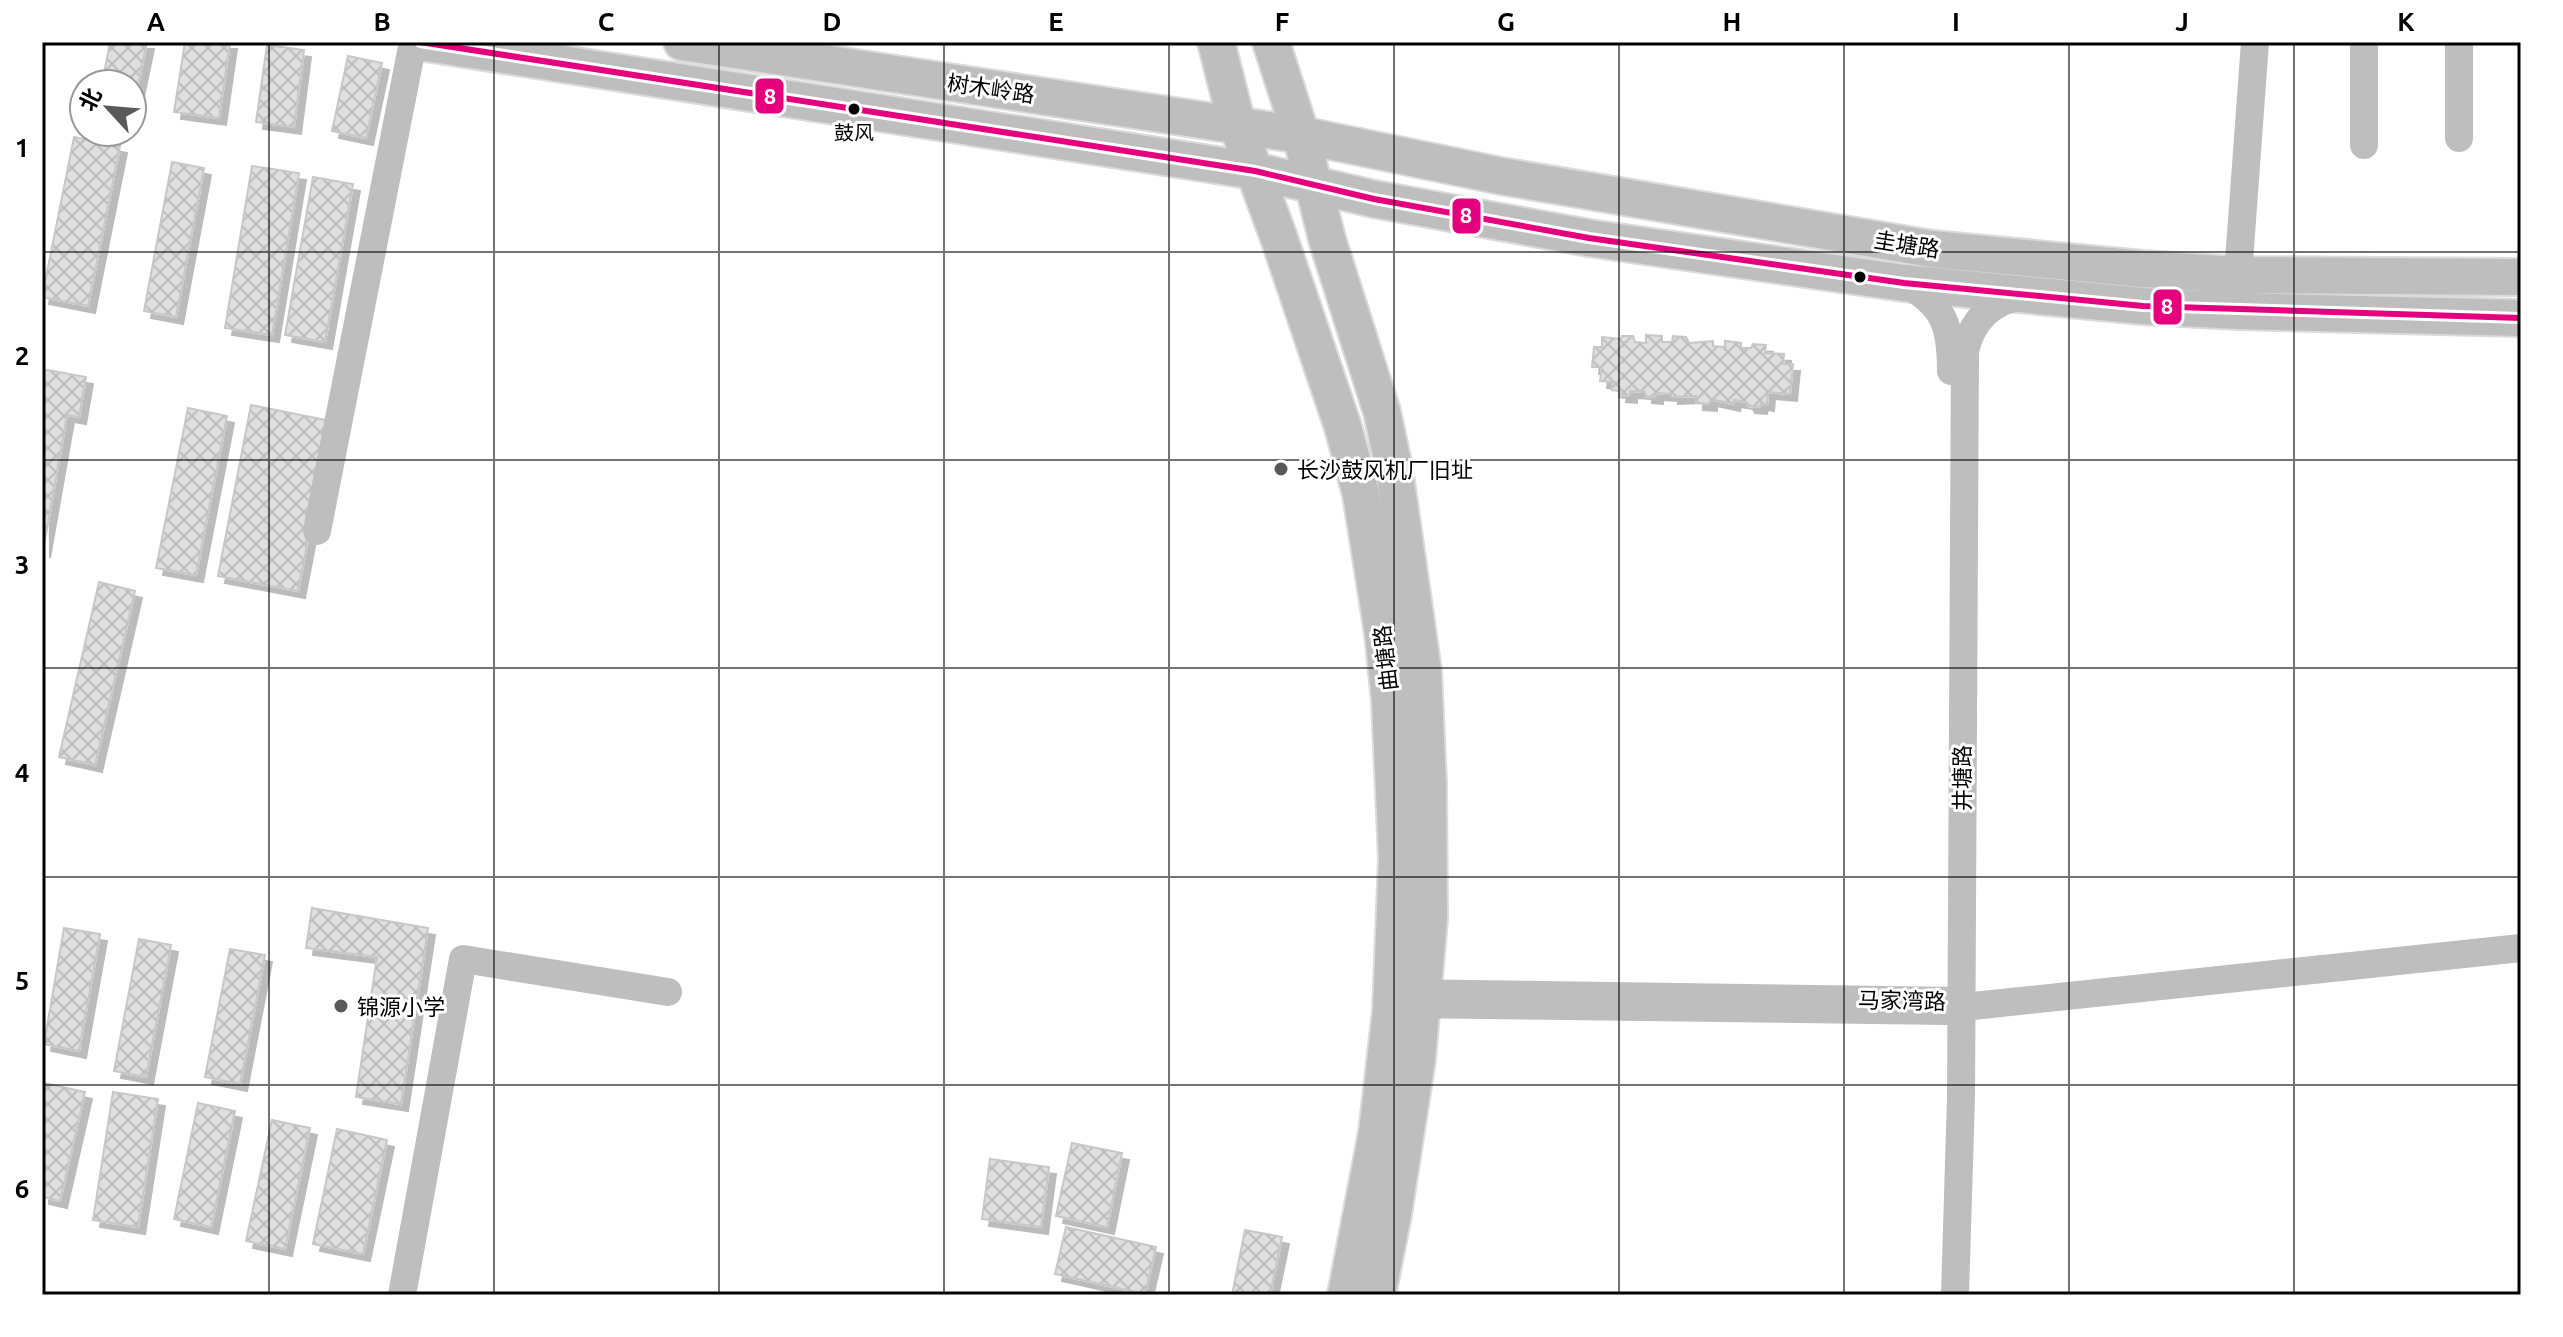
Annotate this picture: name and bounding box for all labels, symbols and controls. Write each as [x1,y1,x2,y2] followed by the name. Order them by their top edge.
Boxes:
[147,7,166,36] text: A
[373,7,391,36] text: B
[598,7,615,36] text: C
[823,7,841,36] text: D
[1048,7,1064,36] text: E
[1275,7,1289,36] text: F
[1497,7,1515,36] text: G
[1723,7,1741,36] text: H
[1952,7,1960,36] text: I
[2175,7,2189,36] text: J
[2397,7,2415,36] text: K
[68,68,148,148] north arrow
[946,69,1036,107] street label: 树木岭路
[754,77,785,115] line badge: 8
[764,83,776,108] text: 8
[74,84,106,114] text: 北
[846,101,862,117] marker: 鼓风
[834,121,874,144] place label: 鼓风
[15,133,29,162] text: 1
[1451,197,1482,235] line badge: 8
[1460,202,1472,227] text: 8
[1872,226,1942,262] street label: 圭塘路
[1852,269,1868,285] unlabelled marker
[2152,288,2183,326] line badge: 8
[2161,293,2173,318] text: 8
[15,341,29,370] text: 2
[1297,457,1473,482] place label: 长沙鼓风机厂旧址
[1272,460,1290,478] marker: 长沙鼓风机厂旧址
[15,550,29,579] text: 3
[1369,624,1401,692] street label: 曲塘路
[1949,745,1974,811] street label: 井塘路
[15,758,29,787] text: 4
[15,966,29,995] text: 5
[1858,987,1946,1013] street label: 马家湾路
[357,994,445,1019] place label: 锦源小学
[332,997,350,1015] marker: 锦源小学
[15,1174,29,1203] text: 6

